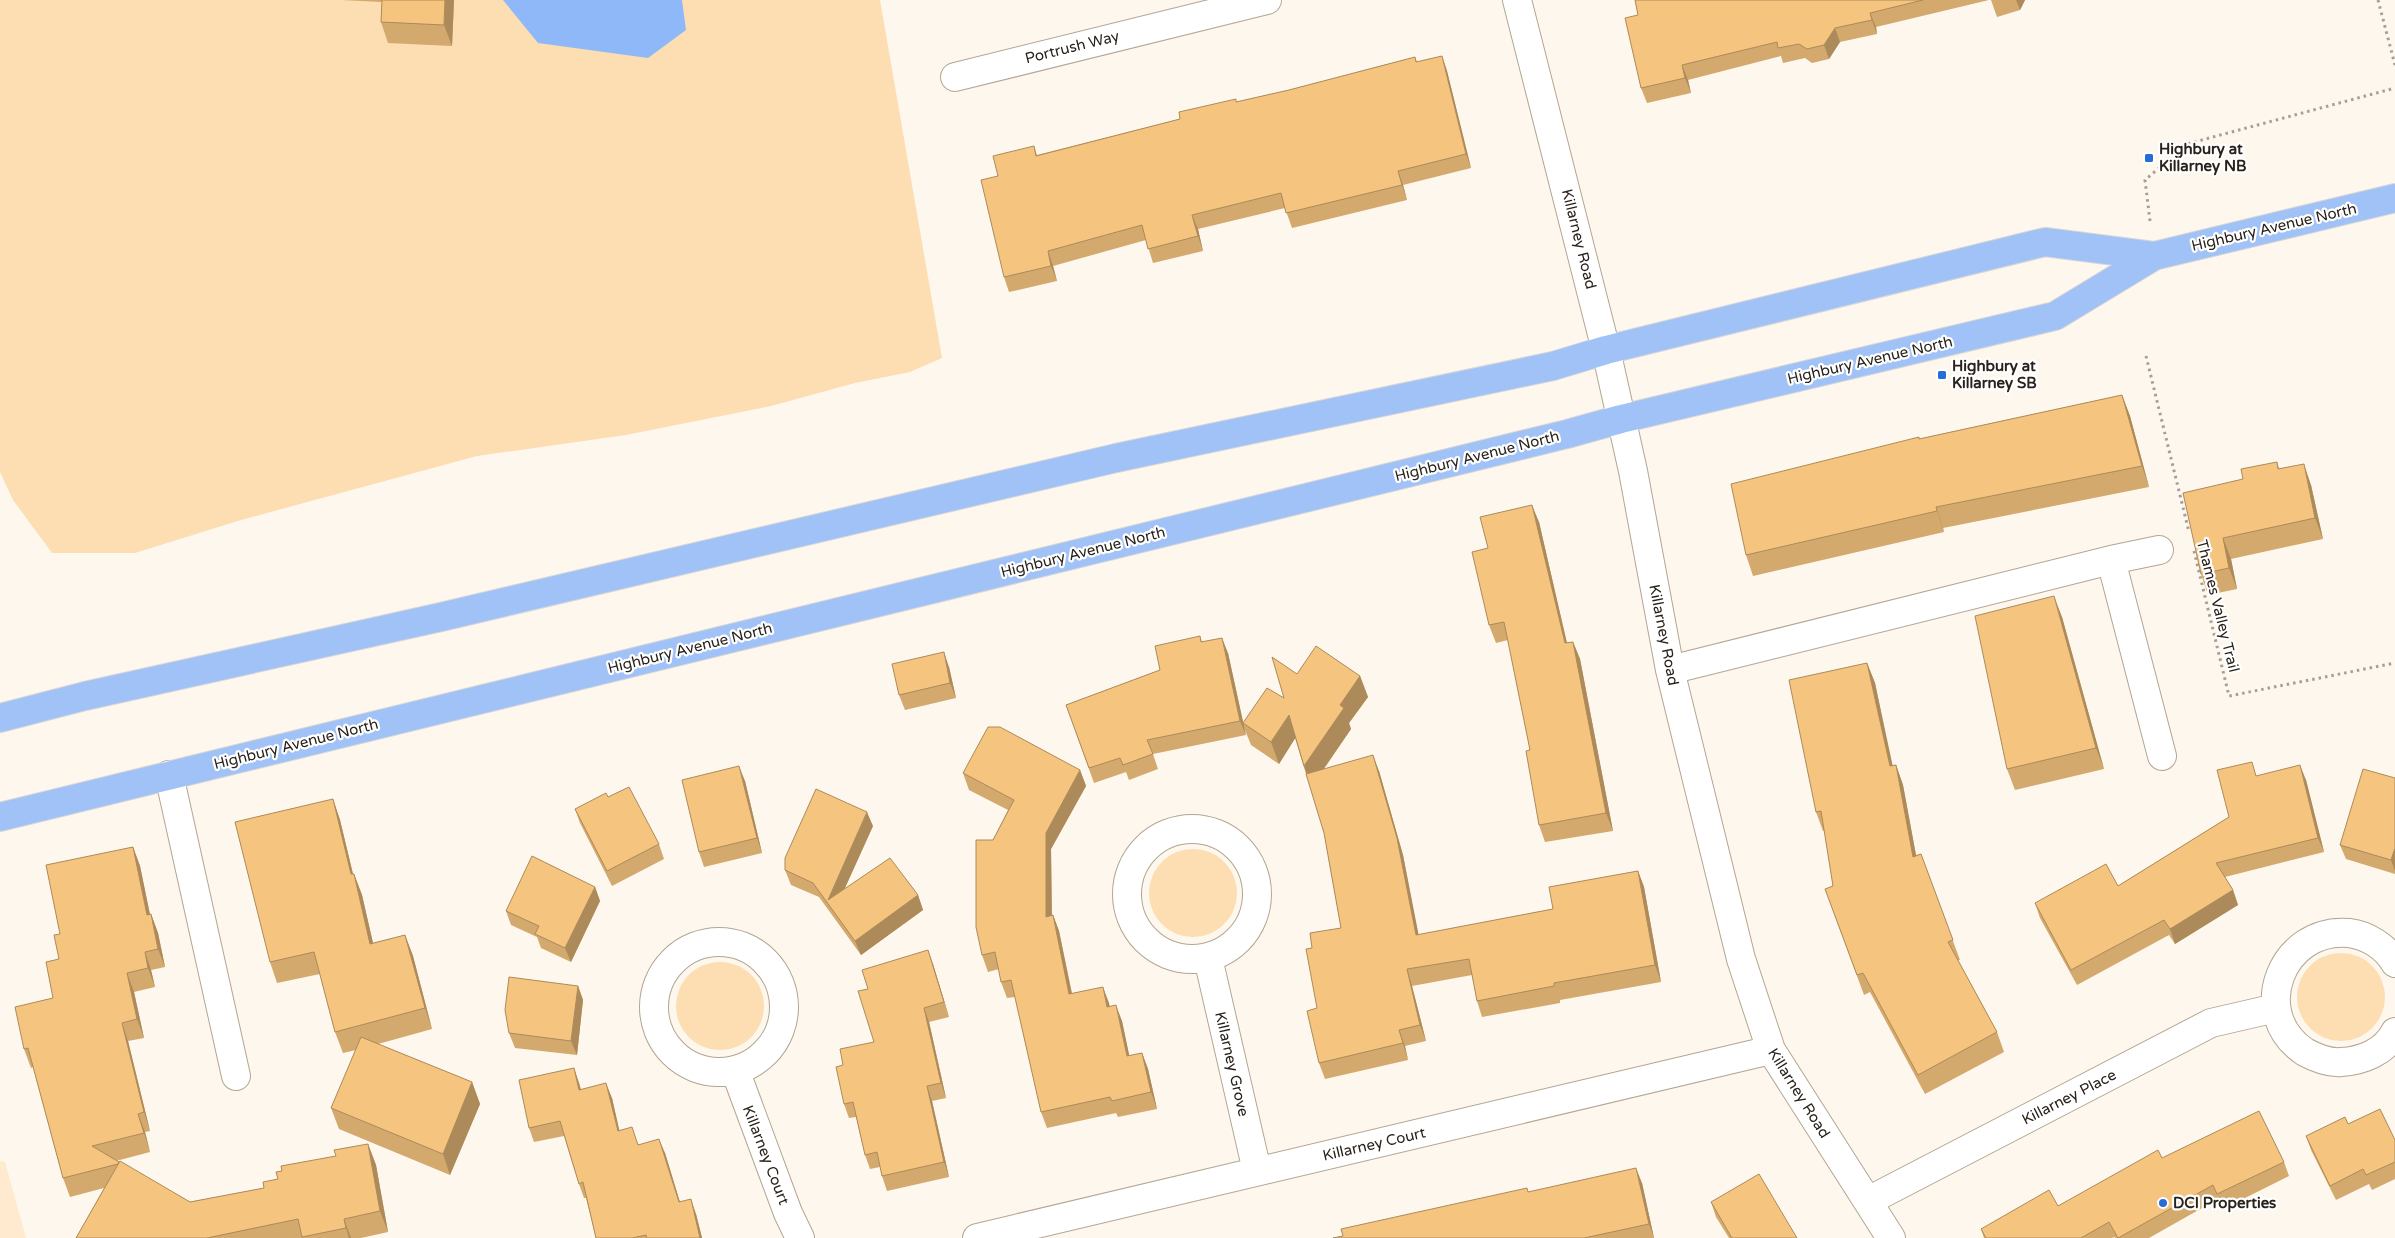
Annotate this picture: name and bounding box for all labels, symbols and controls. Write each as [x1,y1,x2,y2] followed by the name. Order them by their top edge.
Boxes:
[1023,27,1121,67] street label: Portrush Way
[2159,140,2246,176] place label: Highbury at Killarney NB
[2143,152,2155,164] marker: Highbury at Killarney NB
[1558,187,1600,291] street label: Killarney Road
[2190,199,2358,255] street label: Highbury Avenue North
[1786,332,1954,388] street label: Highbury Avenue North
[1952,357,2037,393] place label: Highbury at Killarney SB
[1936,369,1948,381] marker: Highbury at Killarney SB
[1393,427,1561,485] street label: Highbury Avenue North
[999,523,1167,581] street label: Highbury Avenue North
[2193,538,2243,674] street label: Thames Valley Trail
[1645,583,1683,687] street label: Killarney Road
[606,619,774,677] street label: Highbury Avenue North
[212,715,380,773] street label: Highbury Avenue North
[1211,1010,1253,1118] street label: Killarney Grove
[1764,1045,1834,1141] street label: Killarney Road
[2019,1065,2119,1129] street label: Killarney Place
[739,1103,793,1207] street label: Killarney Court
[1321,1123,1427,1165] street label: Killarney Court
[2173,1194,2276,1213] place label: DCI Properties
[2157,1197,2169,1209] marker: DCI Properties

